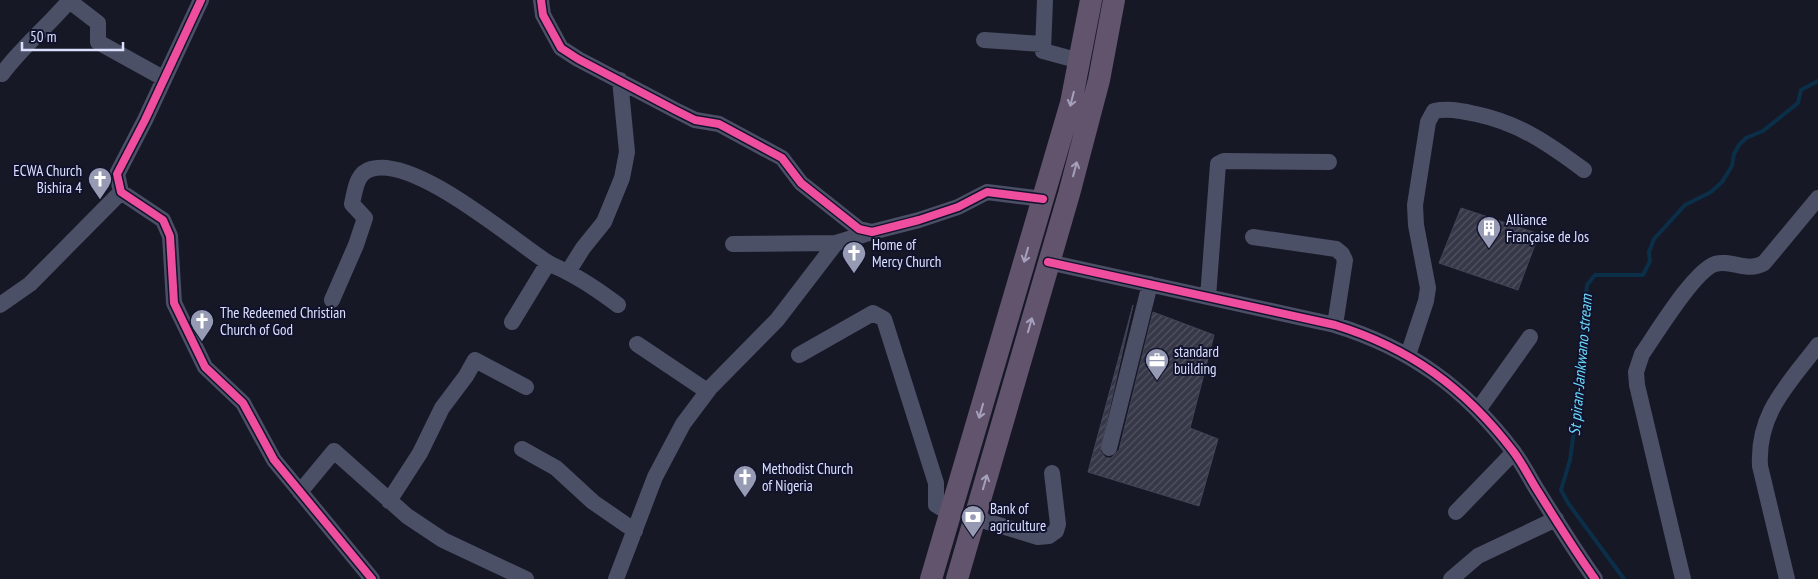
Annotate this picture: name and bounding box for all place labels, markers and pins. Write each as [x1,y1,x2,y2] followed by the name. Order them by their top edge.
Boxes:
[13,161,82,197] place label: ECWA Church Bishira 4
[87,166,113,200] church icon: ECWA Church Bishira 4
[1506,210,1589,246] place label: Alliance Française de Jos
[1476,215,1502,249] building icon: Alliance Française de Jos
[872,235,941,271] place label: Home of Mercy Church
[841,240,867,274] church icon: Home of Mercy Church
[220,303,346,339] place label: The Redeemed Christian Church of God
[189,308,215,342] church icon: The Redeemed Christian Church of God
[1174,342,1219,378] place label: standard building
[1144,347,1170,381] office icon: standard building
[762,459,853,495] place label: Methodist Church of Nigeria
[732,464,758,498] church icon: Methodist Church of Nigeria
[990,499,1046,535] place label: Bank of agriculture
[960,504,986,538] bank icon: Bank of agriculture

